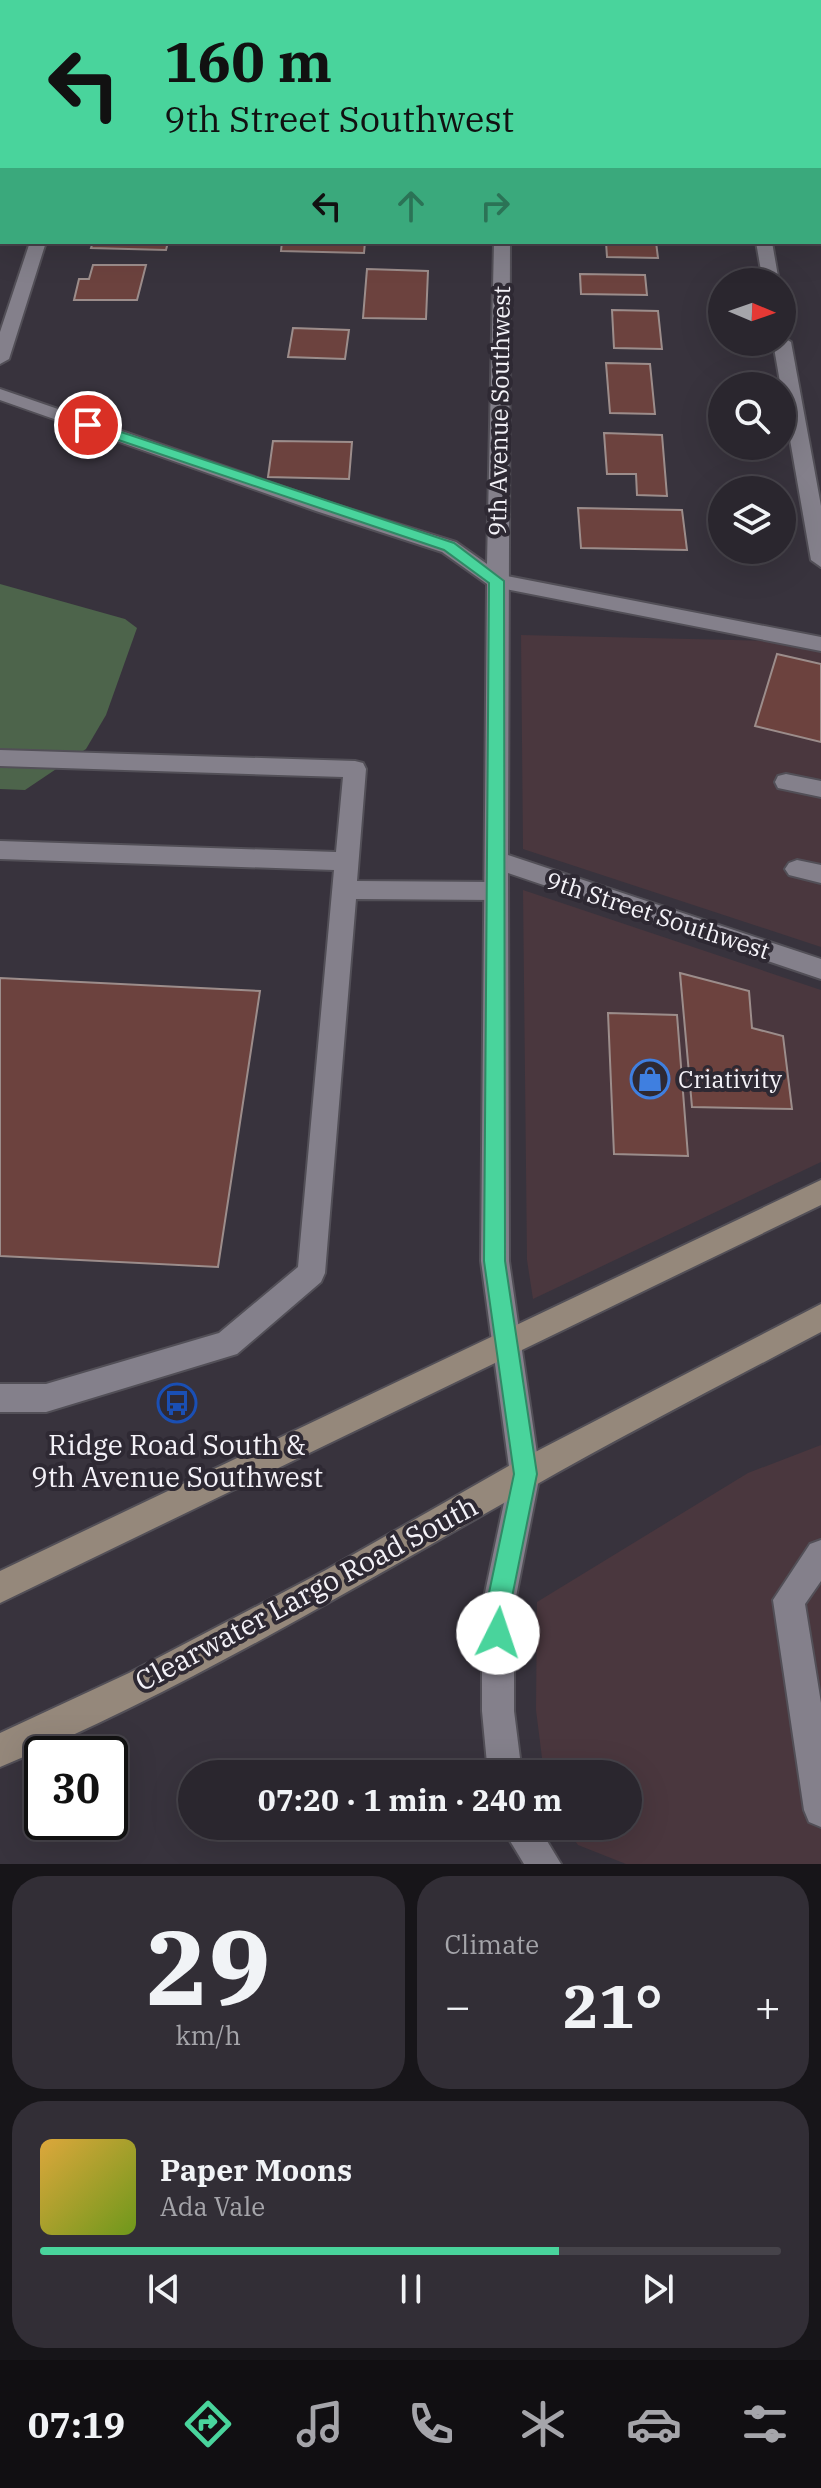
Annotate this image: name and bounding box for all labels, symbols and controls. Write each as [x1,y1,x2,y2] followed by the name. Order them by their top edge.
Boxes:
[164,25,332,97] text: 160 m
[32,32,136,136] icon: left
[164,95,514,142] text: 9th Street Southwest
[305,184,349,228] icon: left
[389,184,433,228] icon: ahead
[473,184,517,228] icon: right
[708,268,796,356] north arrow
[708,268,796,564] map controls
[481,286,517,536] street label: 9th Avenue Southwest
[708,372,796,460] button: search
[54,391,122,459] pin
[66,403,110,447] icon: arrive
[708,476,796,564] button: layers
[542,864,774,966] street label: 9th Street Southwest
[629,1058,671,1100] shop icon: Criativity
[678,1063,782,1095] place label: Criativity
[156,1382,198,1424] bus stop icon: Ridge Road South & 9th Avenue Southwest
[31,1426,323,1495] place label: Ridge Road South & 9th Avenue Southwest
[128,1487,484,1699] street label: Clearwater Largo Road South
[456,1591,540,1675] position arrow
[24,1736,128,1840] speed limit sign: 30
[258,1780,562,1819] text: 07:20 · 1 min · 240 m
[146,1898,271,2034] text: 29
[445,1927,539,1961] text: Climate
[563,1966,663,2045] text: 21°
[445,1977,471,2034] text: −
[755,1977,781,2034] text: +
[175,2018,241,2052] text: km/h
[160,2150,352,2189] text: Paper Moons
[160,2189,265,2223] text: Ada Vale
[142,2267,186,2311] icon: previous
[389,2267,433,2311] icon: pause
[636,2267,680,2311] icon: next
[180,2396,236,2452] icon: directions
[292,2396,348,2452] icon: music
[403,2396,459,2452] icon: phone
[515,2396,571,2452] icon: climate
[626,2396,682,2452] icon: car
[737,2396,793,2452] icon: filters
[28,2401,125,2448] text: 07:19

